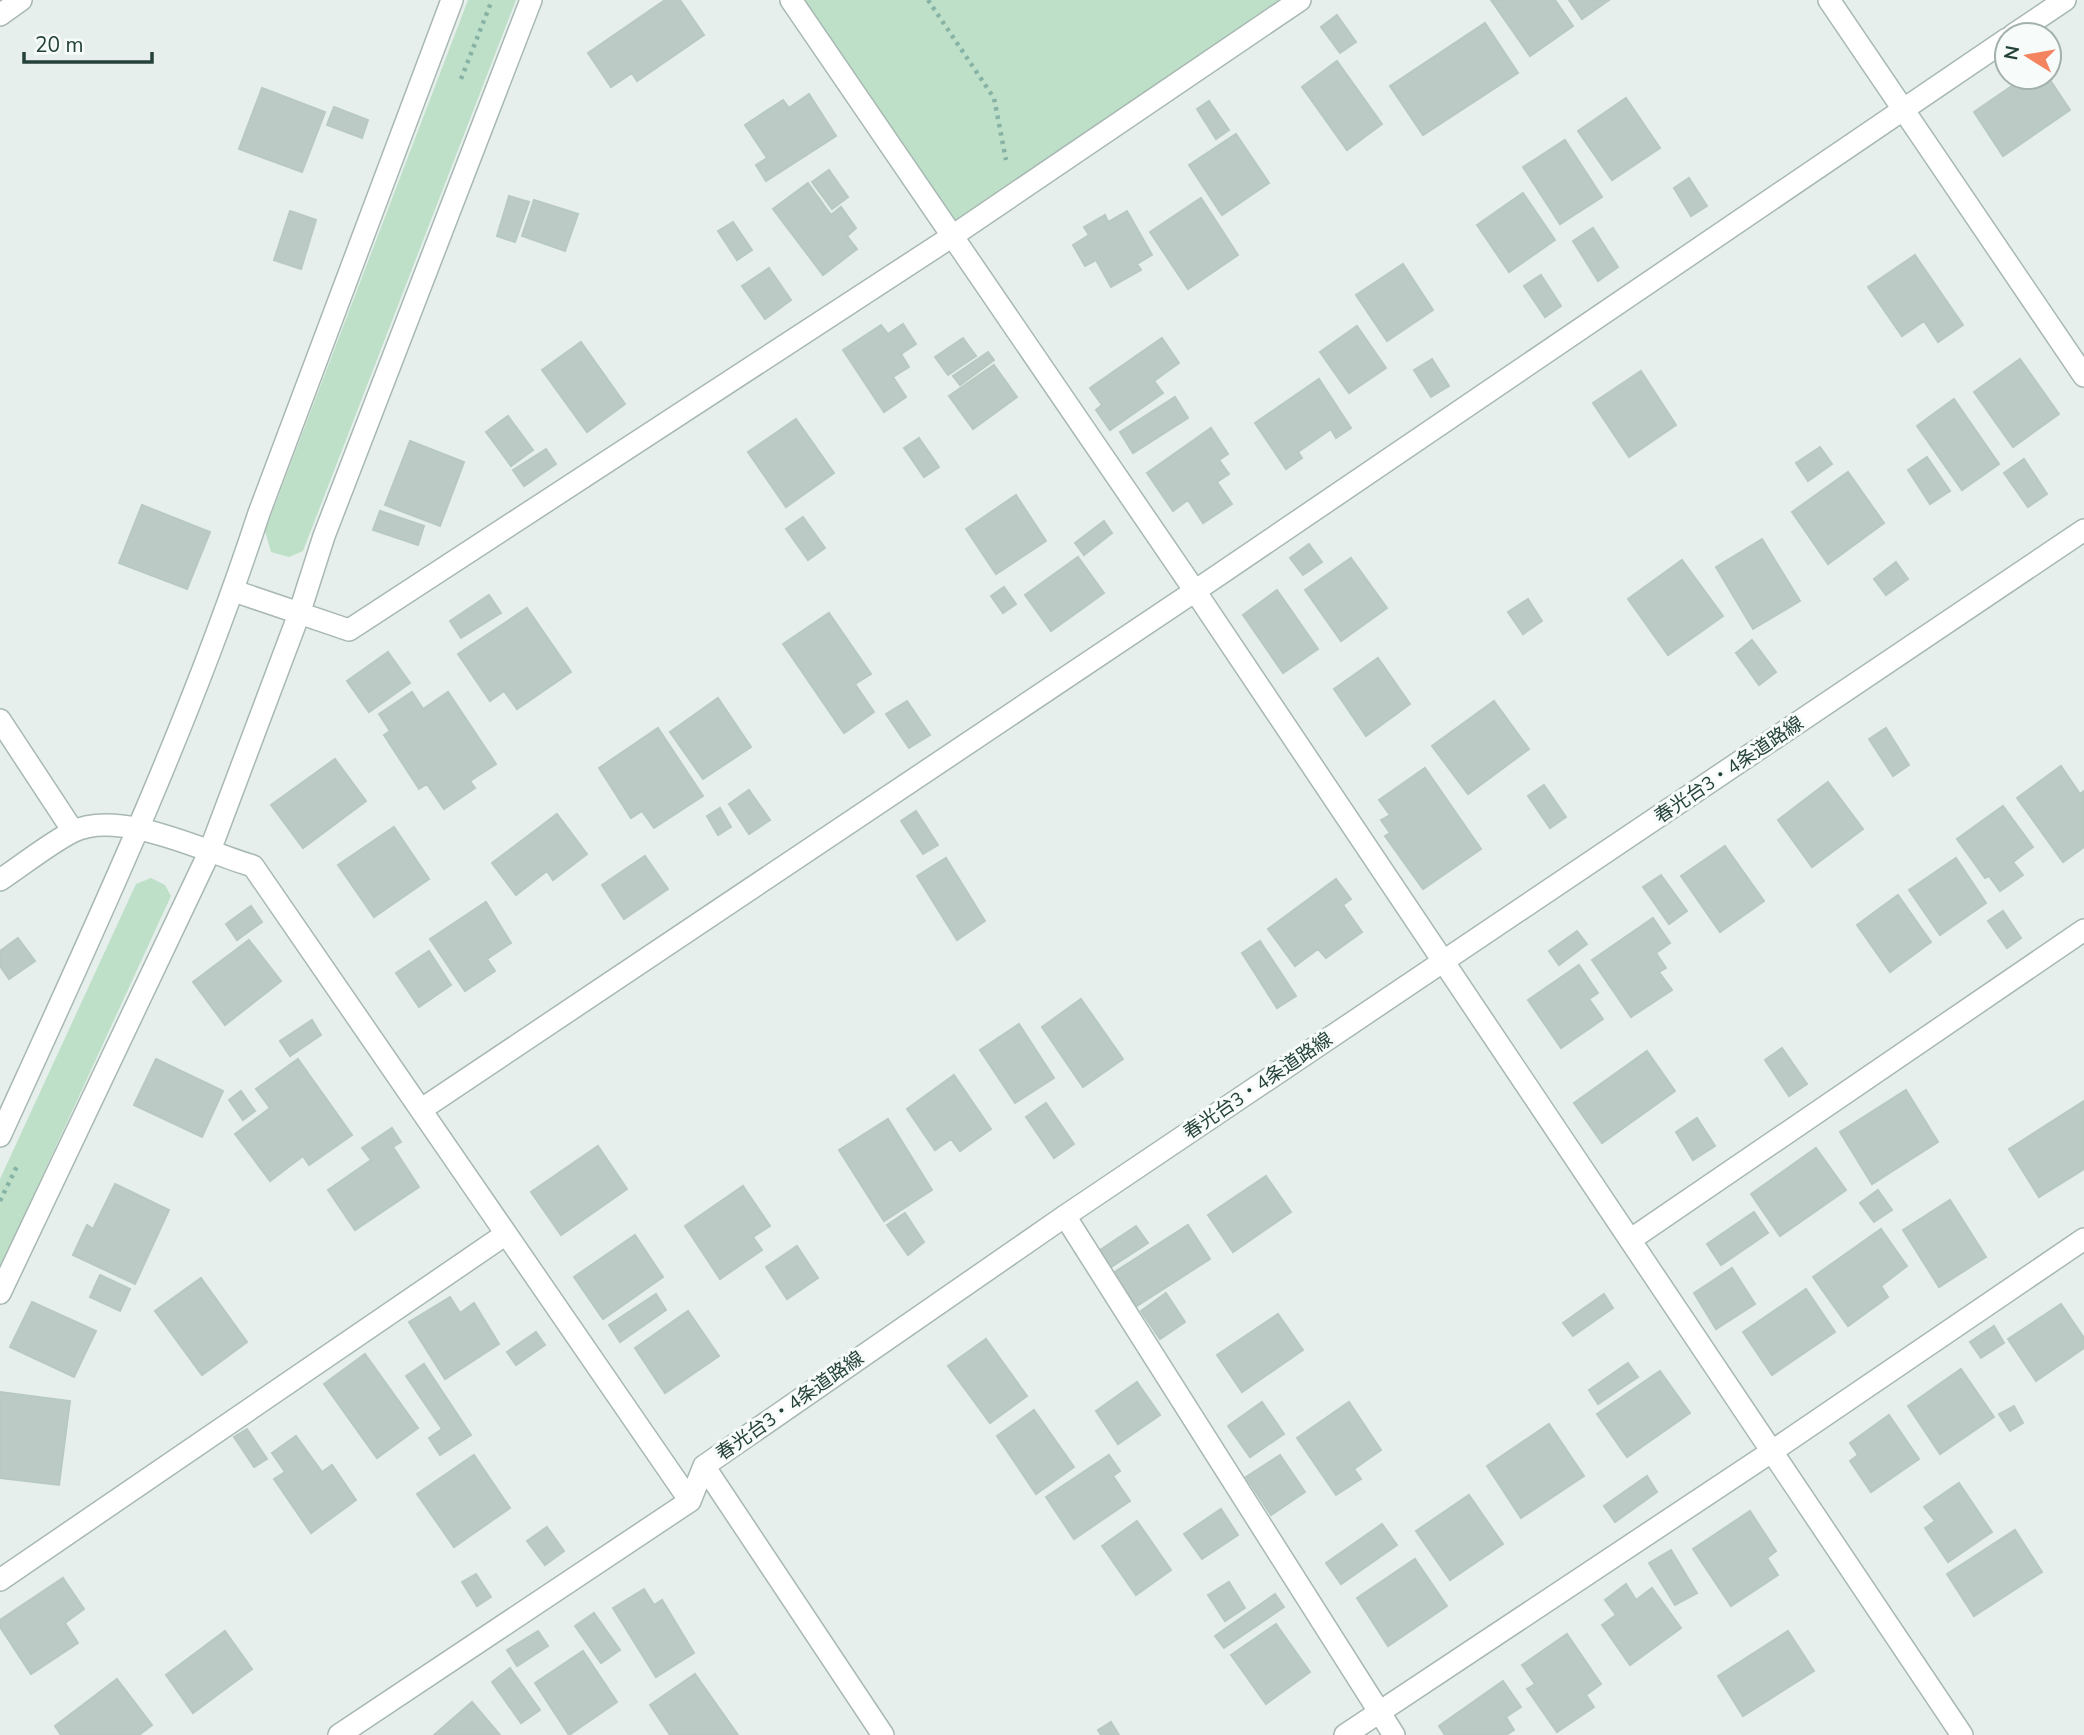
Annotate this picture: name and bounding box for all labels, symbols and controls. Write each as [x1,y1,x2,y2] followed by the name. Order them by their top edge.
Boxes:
[24,21,152,65] scale bar
[1993,21,2063,91] north arrow
[35,31,84,59] text: 20 m
[1998,43,2026,62] text: N
[1649,710,1809,830] street label: 春光台3・4条道路線
[1178,1026,1338,1146] street label: 春光台3・4条道路線
[711,1345,869,1467] street label: 春光台3・4条道路線

